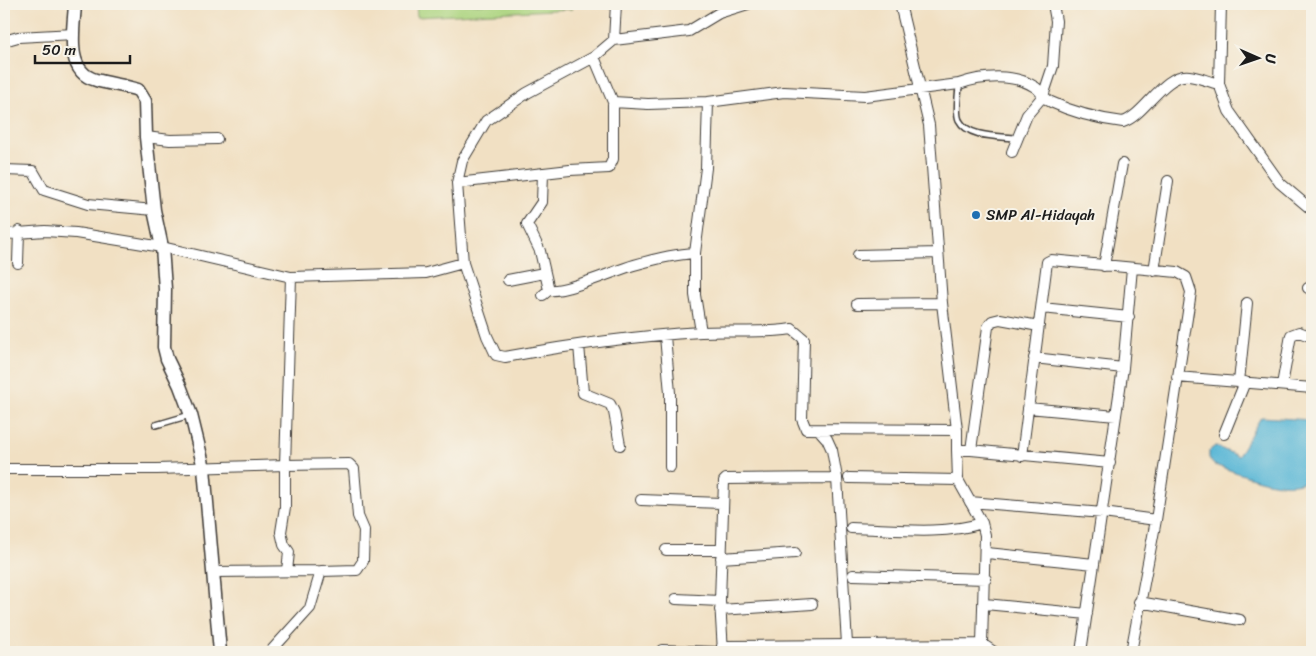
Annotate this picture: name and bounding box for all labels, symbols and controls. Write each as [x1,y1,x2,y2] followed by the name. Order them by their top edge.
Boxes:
[35,32,130,64] scale bar
[1234,32,1284,82] north arrow
[42,37,77,63] text: 50 m
[1258,53,1283,64] text: U
[986,202,1095,228] place label: SMP Al-Hidayah
[970,209,982,221] marker: SMP Al-Hidayah

